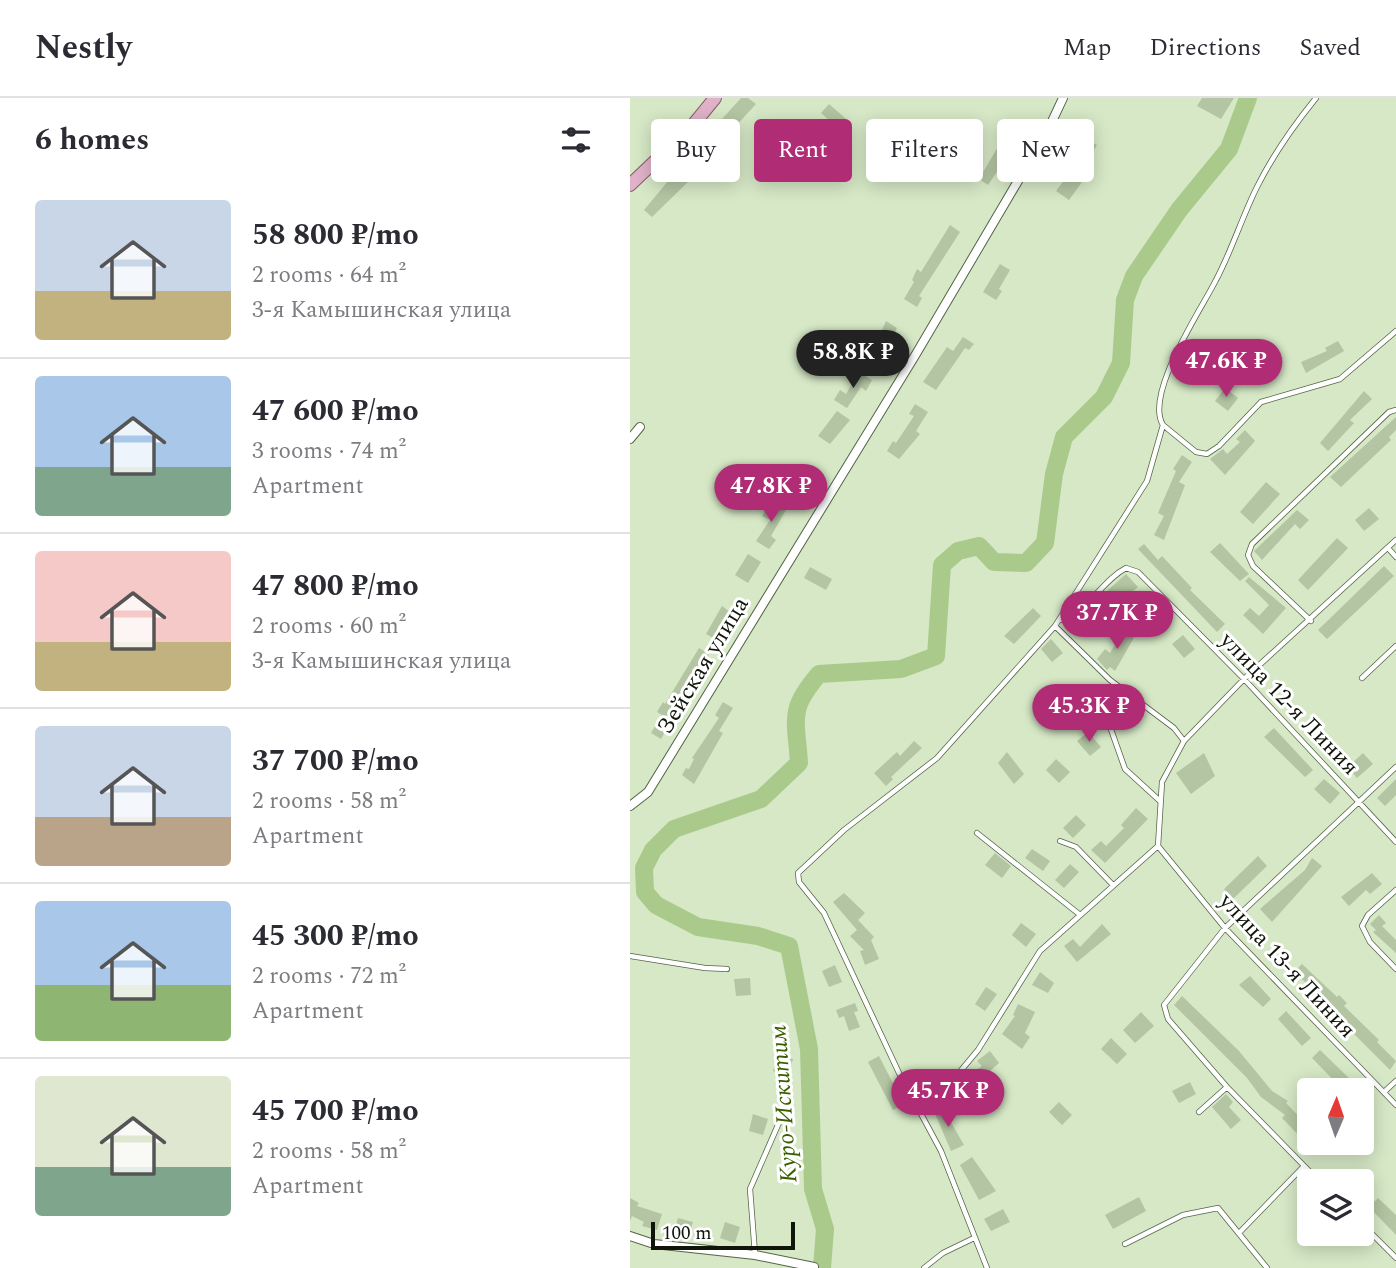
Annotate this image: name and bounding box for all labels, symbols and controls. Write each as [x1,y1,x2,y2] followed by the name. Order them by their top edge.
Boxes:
[35,23,132,73] text: Nestly
[1063,30,1111,66] text: Map
[1149,30,1261,66] text: Directions
[1299,30,1361,66] text: Saved
[35,117,149,163] text: 6 homes
[651,119,740,182] chip: Buy
[754,119,852,182] chip: Rent
[866,119,983,182] chip: Filters
[997,119,1094,182] chip: New
[557,121,595,159] icon: filters
[252,212,419,258] text: 58 800 ₽/mo
[91,228,175,312] icon: home
[252,258,406,293] text: 2 rooms · 64 m²
[252,293,511,328] text: 3-я Камышинская улица
[788,330,918,390] pin: 58.8K ₽
[812,335,894,370] text: 58.8K ₽
[1161,340,1291,399] pin: 47.6K ₽
[1185,344,1267,379] text: 47.6K ₽
[252,388,419,434] text: 47 600 ₽/mo
[91,404,175,488] icon: home
[252,434,406,469] text: 3 rooms · 74 m²
[706,464,836,524] pin: 47.8K ₽
[252,469,364,504] text: Apartment
[730,469,812,504] text: 47.8K ₽
[252,563,419,609] text: 47 800 ₽/mo
[91,579,175,663] icon: home
[648,590,758,741] street label: Зейская улица
[1052,592,1182,651] pin: 37.7K ₽
[1076,596,1158,631] text: 37.7K ₽
[252,609,406,644] text: 2 rooms · 60 m²
[1210,624,1367,784] street label: улица 12-я Линия
[252,644,511,679] text: 3-я Камышинская улица
[1024,684,1154,744] pin: 45.3K ₽
[1048,689,1130,724] text: 45.3K ₽
[252,738,419,784] text: 37 700 ₽/mo
[91,754,175,838] icon: home
[252,784,406,819] text: 2 rooms · 58 m²
[252,819,364,854] text: Apartment
[1209,885,1364,1047] street label: улица 13-я Линия
[252,913,419,959] text: 45 300 ₽/mo
[91,929,175,1013] icon: home
[252,959,406,994] text: 2 rooms · 72 m²
[252,994,364,1029] text: Apartment
[761,1024,807,1184] water label: Куро-Искитим
[883,1070,1013,1129] pin: 45.7K ₽
[907,1074,989,1109] text: 45.7K ₽
[1297,1078,1374,1155] north arrow
[1297,1078,1374,1246] map controls
[252,1088,419,1134] text: 45 700 ₽/mo
[91,1104,175,1188] icon: home
[252,1134,406,1169] text: 2 rooms · 58 m²
[252,1169,364,1204] text: Apartment
[1297,1169,1374,1246] button: layers
[651,1219,794,1251] scale bar
[662,1219,712,1248] text: 100 m

